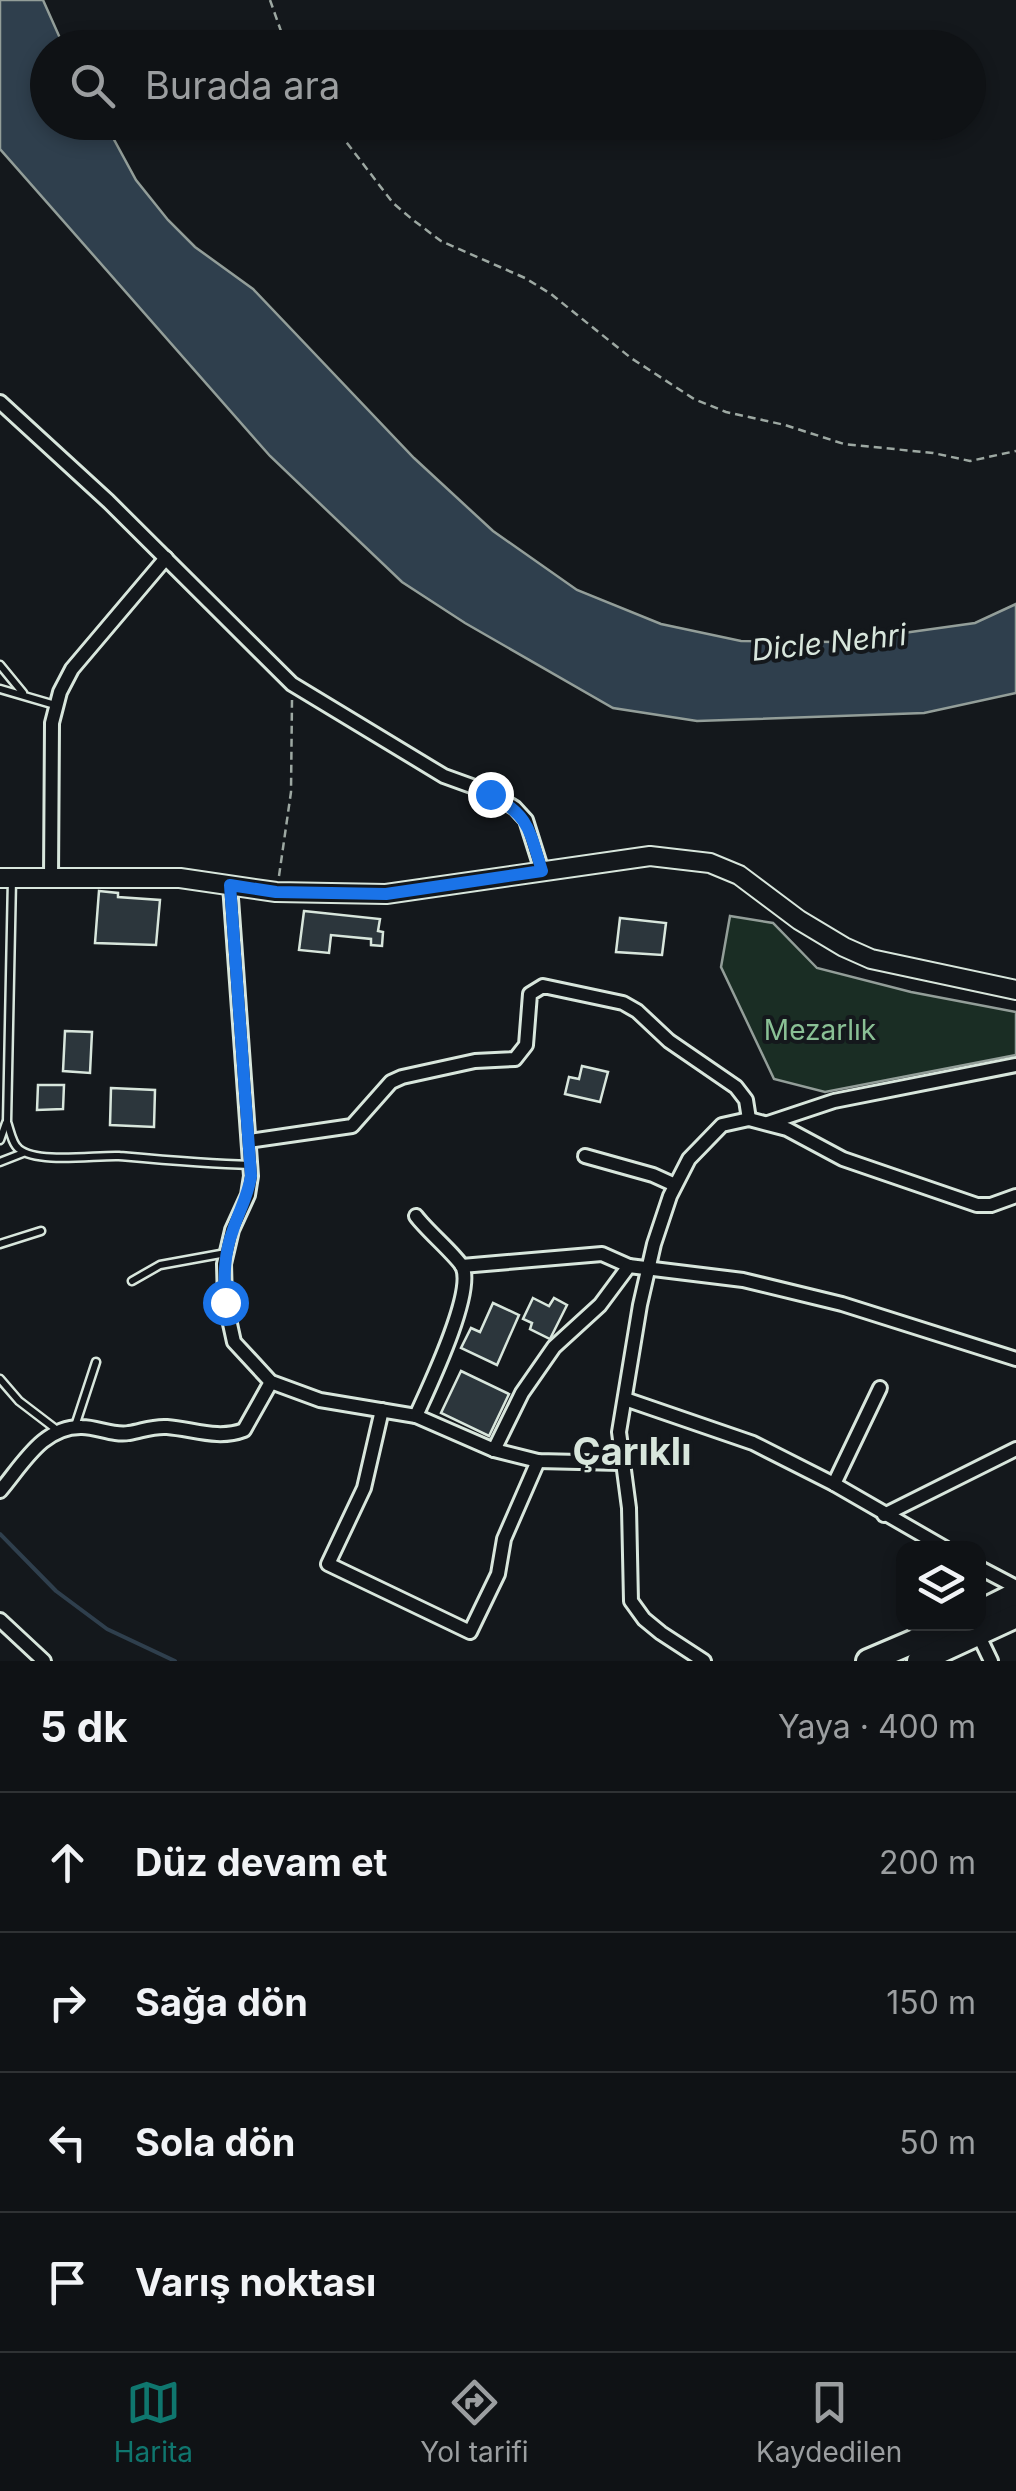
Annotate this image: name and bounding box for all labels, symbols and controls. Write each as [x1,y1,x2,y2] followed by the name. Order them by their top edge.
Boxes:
[30,30,986,140] search box
[65,58,120,113] icon: search
[145,62,340,108] text: Burada ara
[750,616,909,668] water label: Dicle Nehri
[468,772,514,818] route end
[764,1013,876,1047] park label: Mezarlık
[203,1280,249,1326] route start
[573,1428,691,1474] district label: Çarıklı
[896,1541,986,1631] map controls
[896,1541,986,1631] button: layers
[40,1701,128,1752] text: 5 dk
[778,1707,976,1746] text: Yaya · 400 m
[40,1835,95,1890] icon: ahead
[135,1839,387,1885] text: Düz devam et
[879,1843,976,1882] text: 200 m
[40,1975,95,2030] icon: right
[135,1979,308,2025] text: Sağa dön
[886,1983,976,2022] text: 150 m
[40,2115,95,2170] icon: left
[135,2119,295,2165] text: Sola dön
[899,2123,976,2162] text: 50 m
[40,2255,95,2310] icon: arrive
[135,2259,376,2305] text: Varış noktası
[114,2375,193,2469] tab: Harita
[420,2375,529,2469] tab: Yol tarifi
[756,2375,902,2469] tab: Kaydedilen

